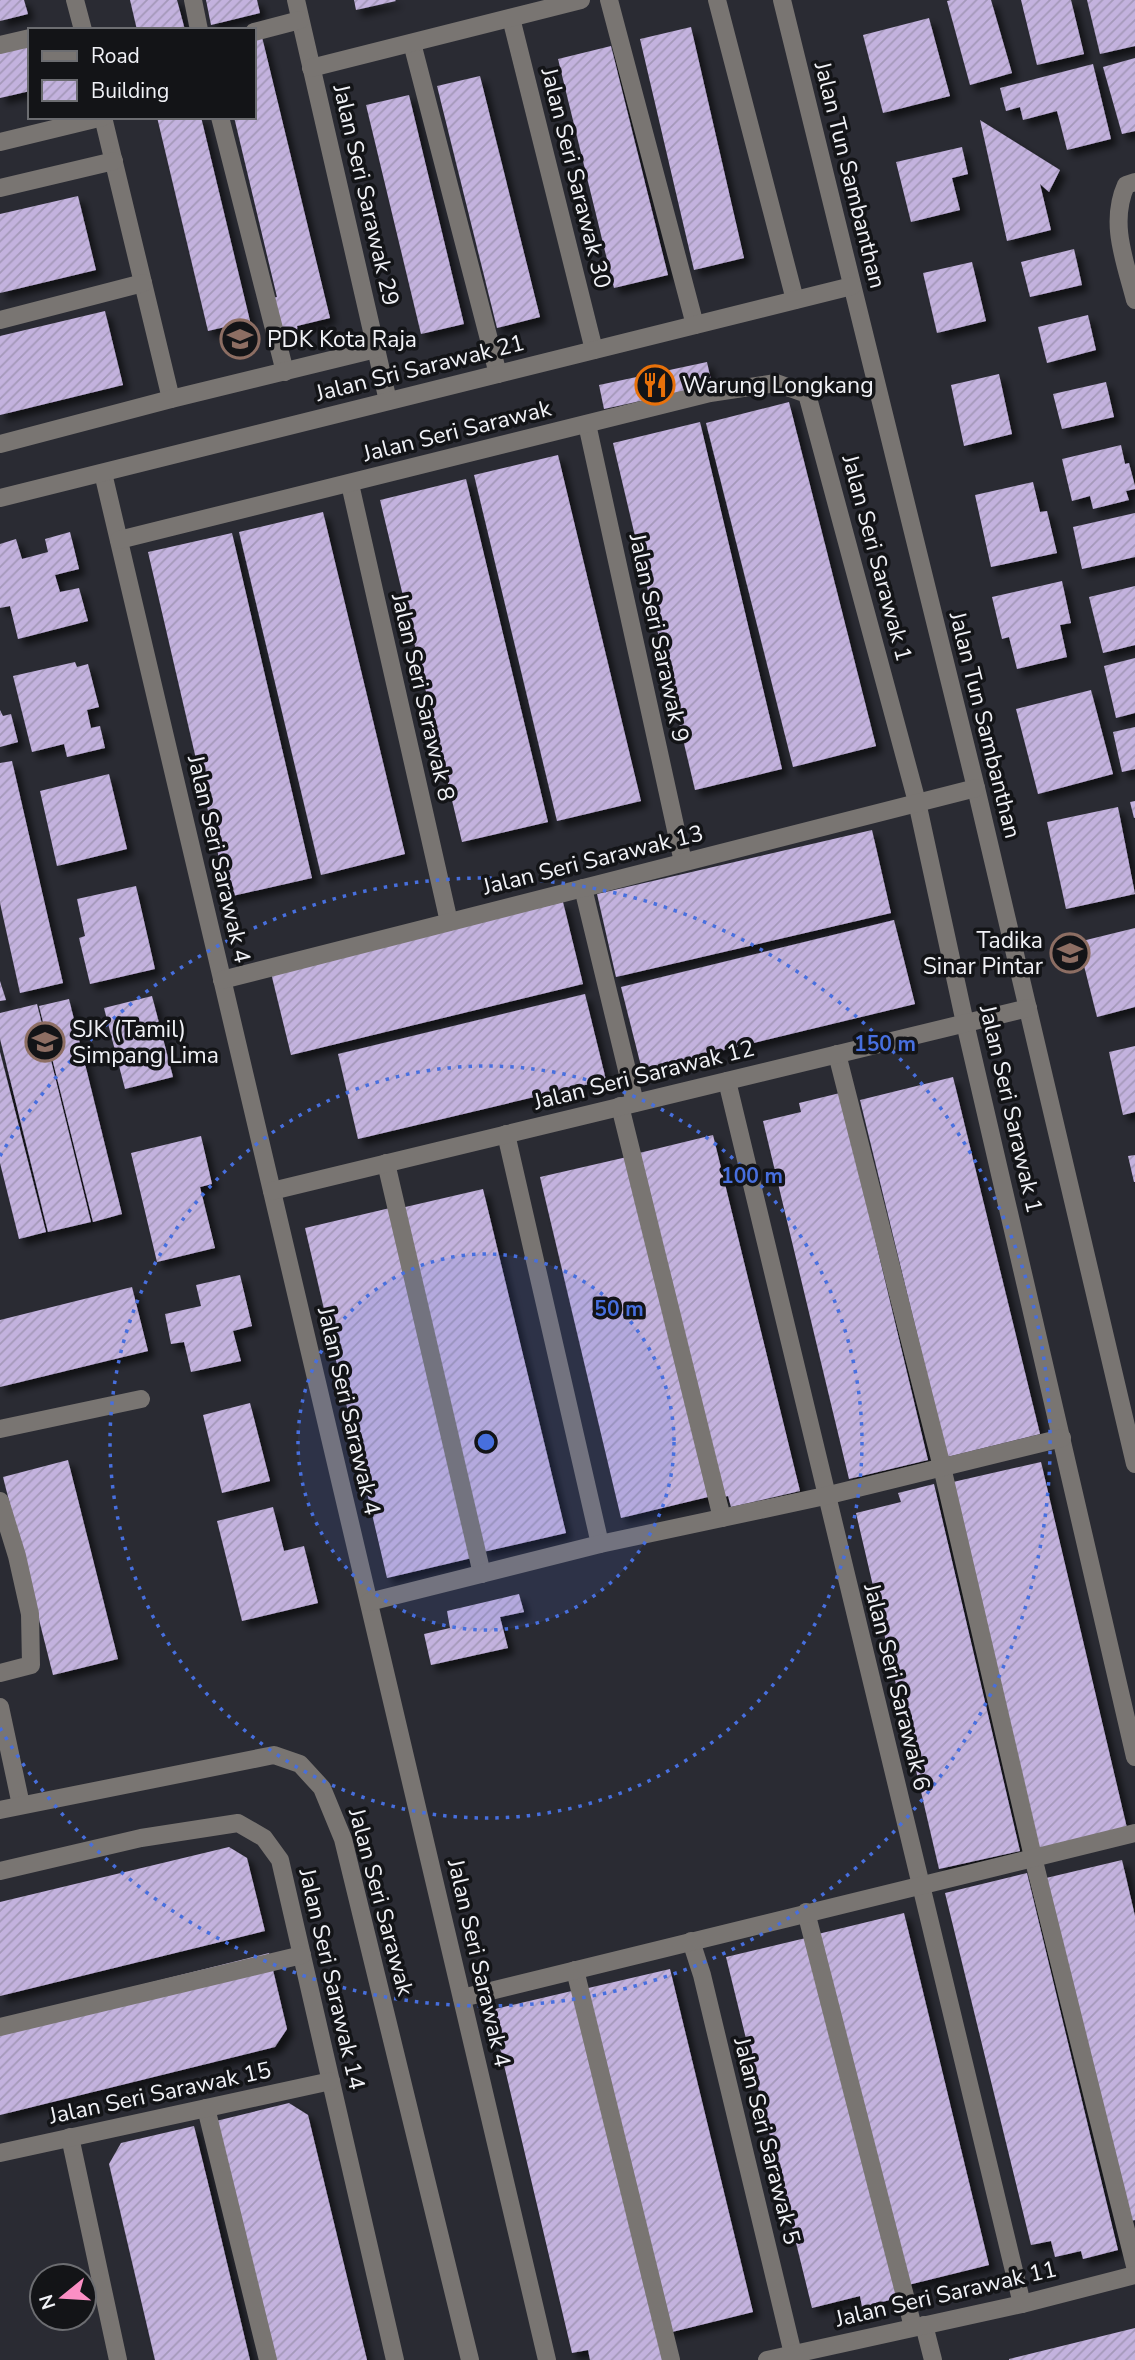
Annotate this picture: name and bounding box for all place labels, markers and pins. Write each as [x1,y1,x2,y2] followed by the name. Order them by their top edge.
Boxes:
[219,318,261,360] school or university icon: PDK Kota Raja
[267,324,417,355] place label: PDK Kota Raja
[634,364,676,406] restaurant icon: Warung Longkang
[682,370,874,401] place label: Warung Longkang
[923,925,1044,982] place label: Tadika Sinar Pintar
[1049,932,1091,974] school or university icon: Tadika Sinar Pintar
[72,1014,219,1071] place label: SJK (Tamil) Simpang Lima
[24,1021,66,1063] school or university icon: SJK (Tamil) Simpang Lima
[474,1430,498,1454] centre of rings

